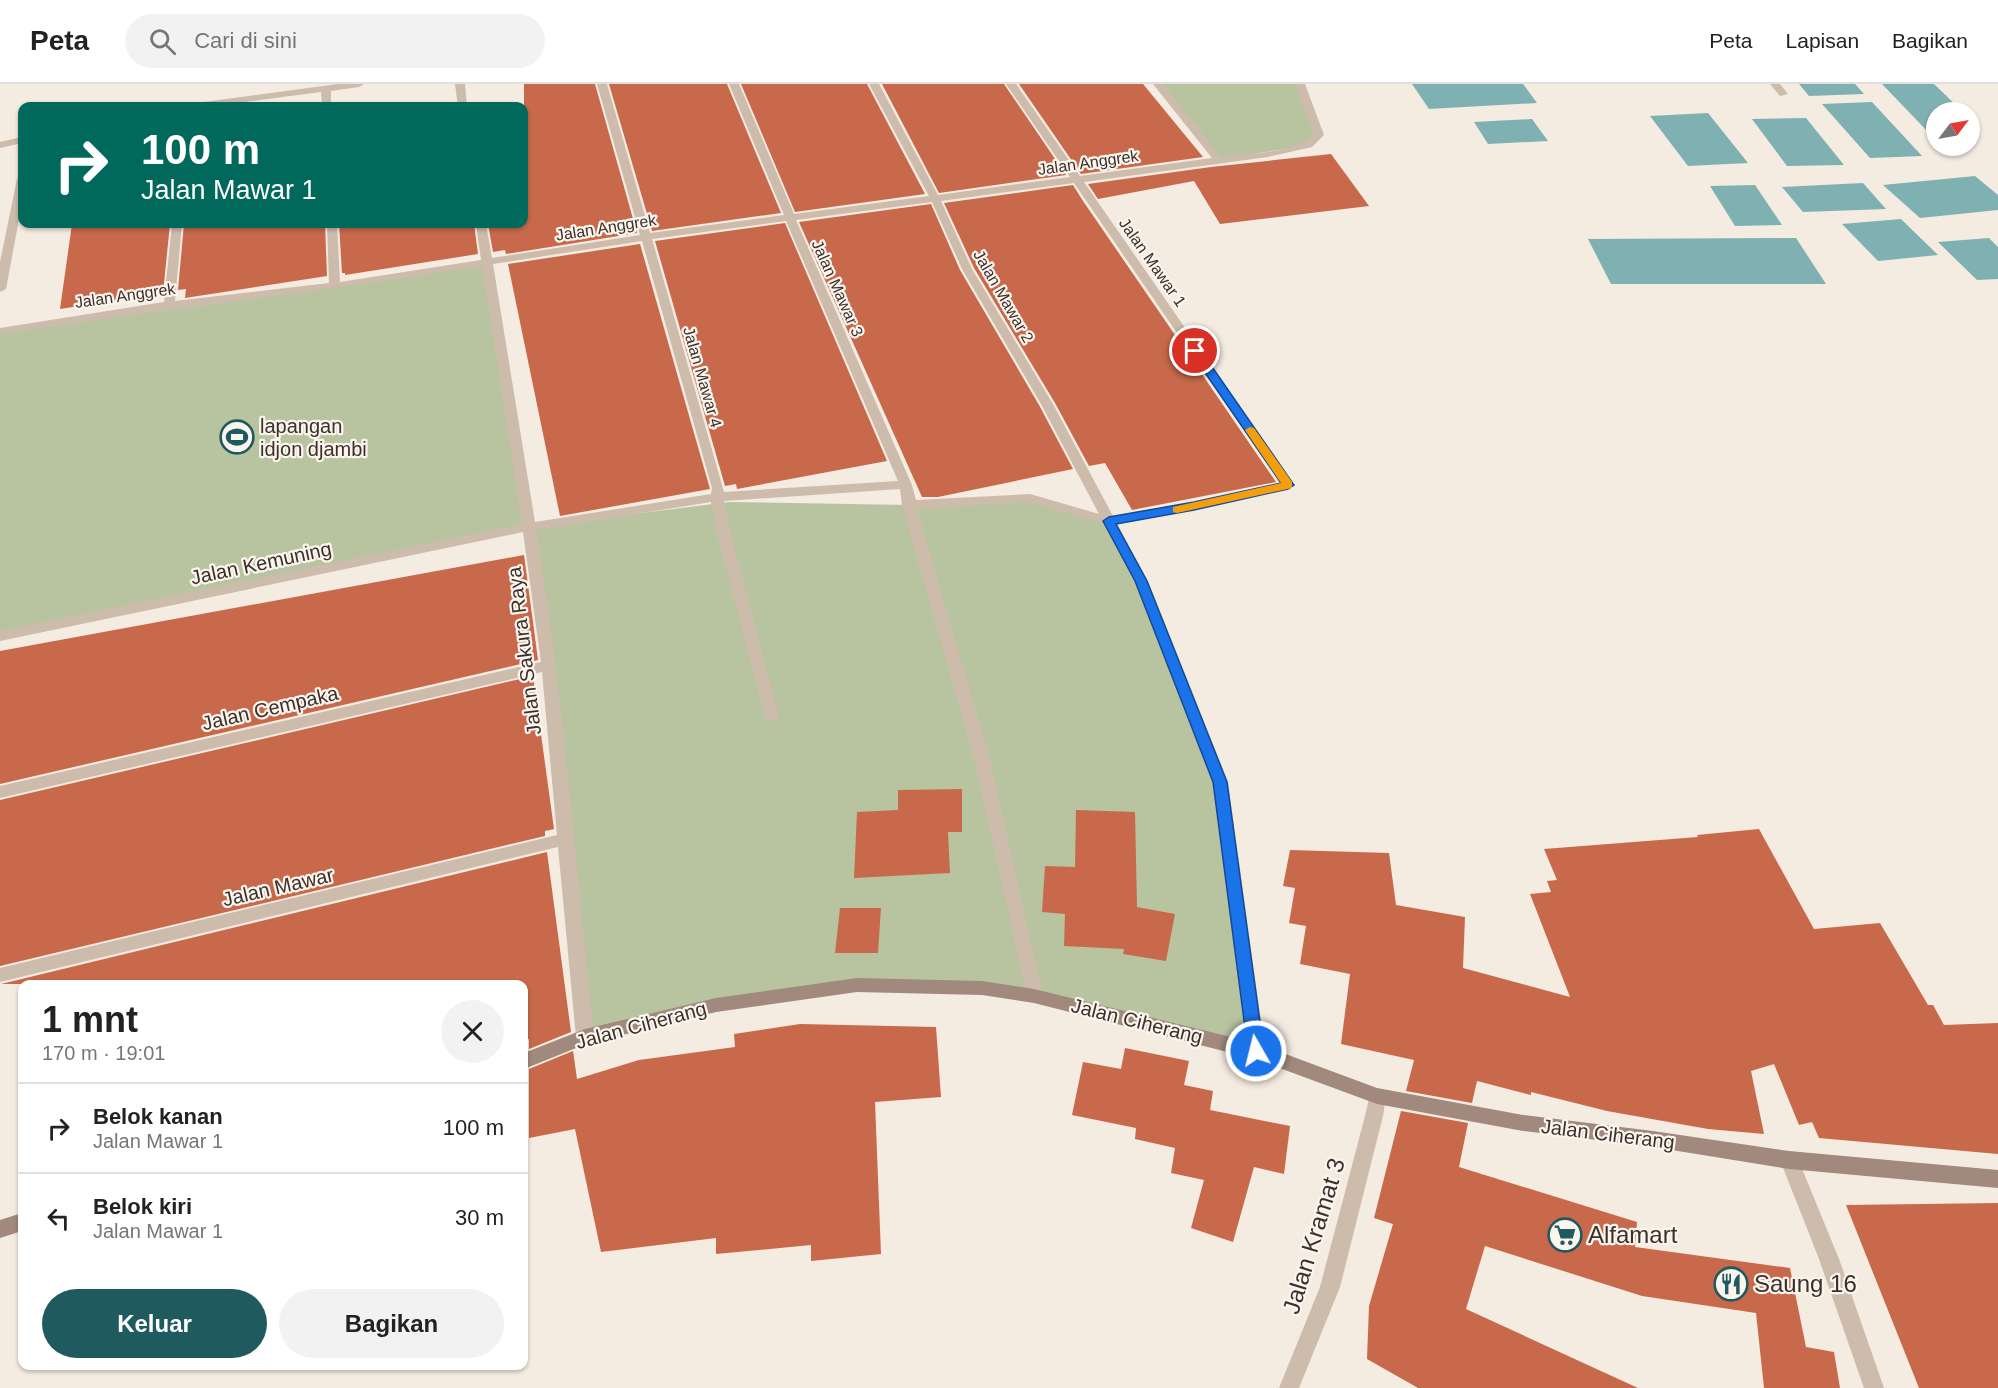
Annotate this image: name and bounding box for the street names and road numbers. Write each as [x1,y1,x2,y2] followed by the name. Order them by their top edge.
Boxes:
[1037,147,1140,178] street label: Jalan Anggrek
[555,211,658,244] street label: Jalan Anggrek
[1116,215,1189,310] street label: Jalan Mawar 1
[809,237,867,339] street label: Jalan Mawar 3
[970,247,1037,346] street label: Jalan Mawar 2
[74,280,177,311] street label: Jalan Anggrek
[680,325,725,430] street label: Jalan Mawar 4
[189,537,333,589] street label: Jalan Kemuning
[503,565,545,736] street label: Jalan Sakura Raya
[200,681,341,734] street label: Jalan Cempaka
[220,863,336,910] street label: Jalan Mawar
[1069,994,1205,1048] street label: Jalan Ciherang
[573,997,709,1053] street label: Jalan Ciherang
[1540,1115,1676,1153] street label: Jalan Ciherang
[1277,1155,1350,1317] street label: Jalan Kramat 3

